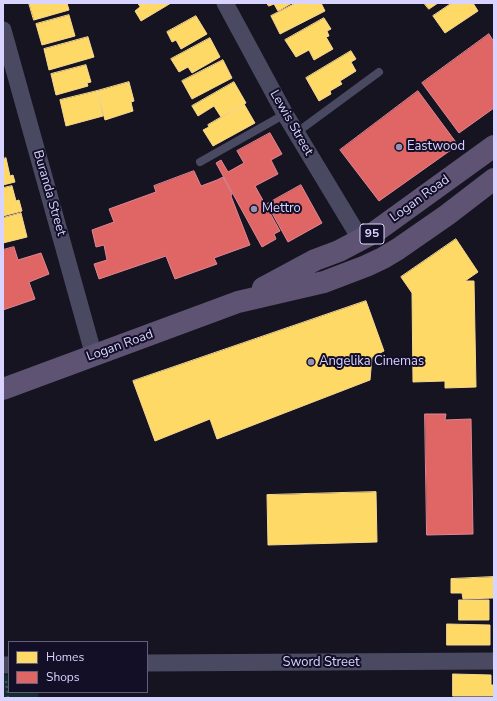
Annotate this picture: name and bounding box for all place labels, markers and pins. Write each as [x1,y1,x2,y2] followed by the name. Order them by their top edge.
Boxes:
[407,139,465,155] place label: Eastwood
[394,142,404,152] marker: Eastwood
[262,201,301,217] place label: Mettro
[249,204,259,214] marker: Mettro
[319,354,424,370] place label: Angelika Cinemas
[306,357,316,367] marker: Angelika Cinemas

